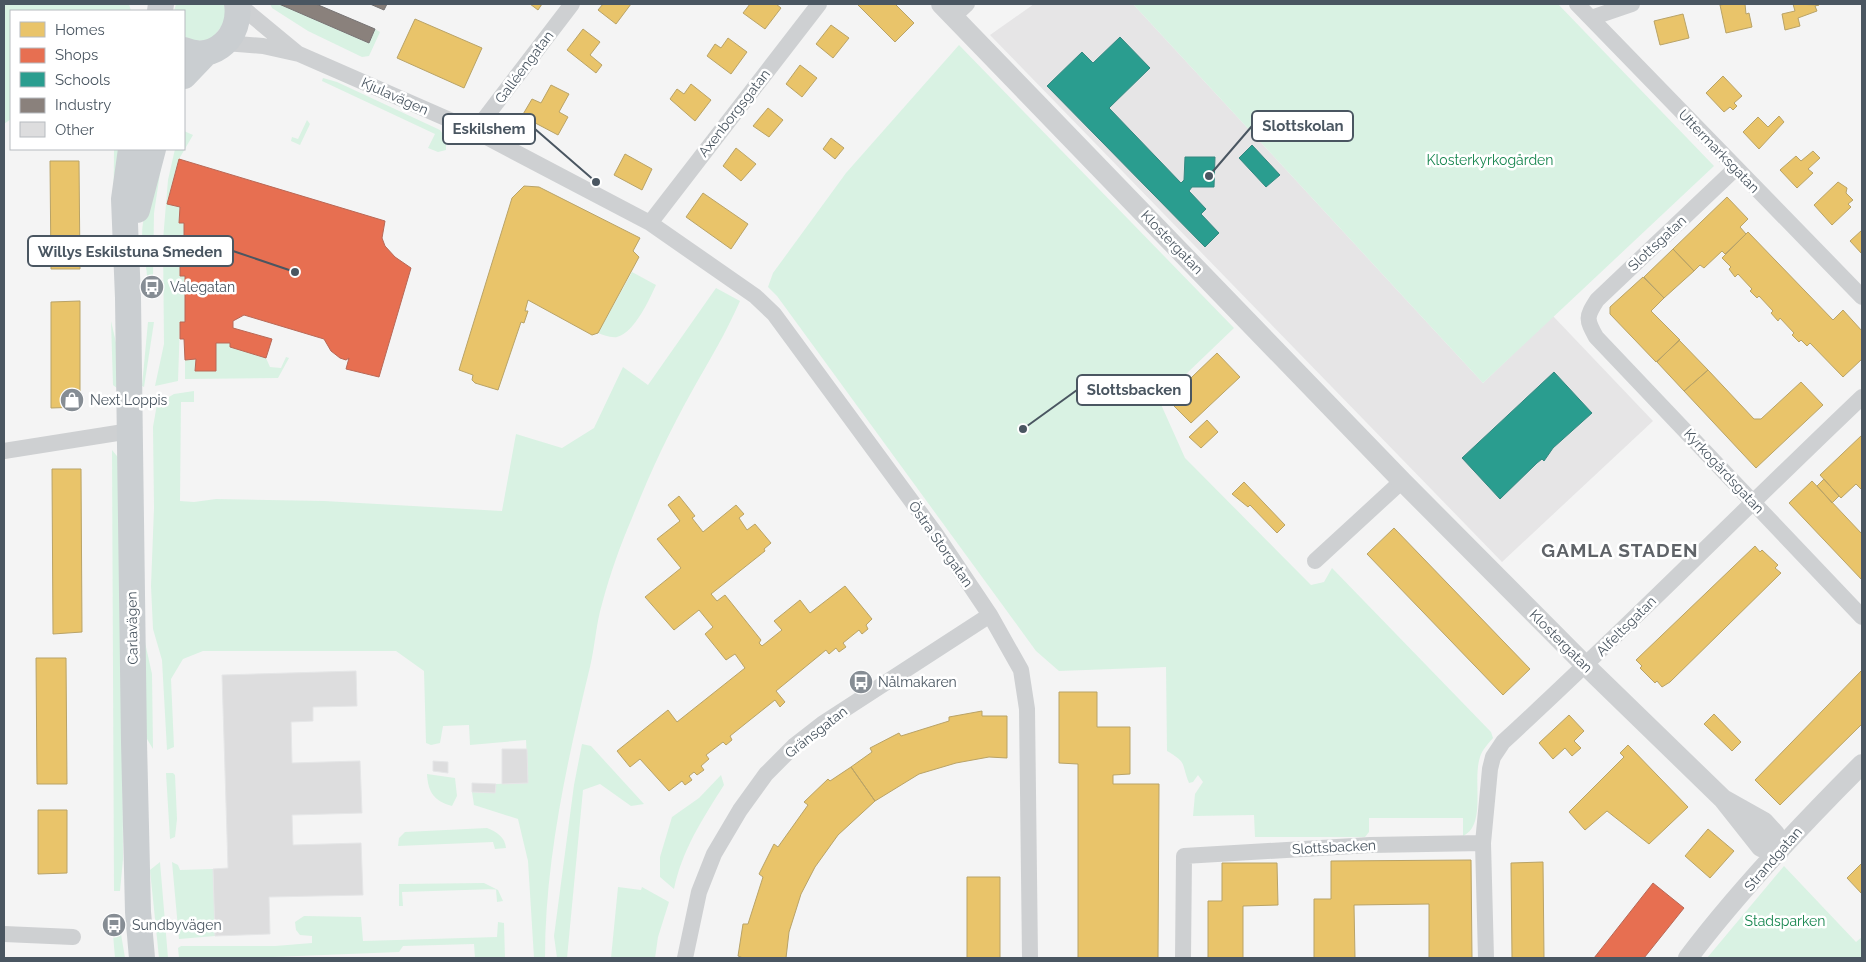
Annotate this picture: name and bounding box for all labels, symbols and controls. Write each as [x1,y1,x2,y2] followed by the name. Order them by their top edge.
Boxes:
[10,10,185,150] legend
[55,21,105,39] text: Homes
[492,28,556,106] street label: Galléengatan
[55,46,98,64] text: Shops
[695,66,773,160] street label: Axenborgsgatan
[55,71,110,89] text: Schools
[359,74,431,118] street label: Kjulavägen
[55,96,111,114] text: Industry
[1675,106,1763,196] street label: Uttermarksgatan
[1252,111,1353,141] callout: Slottskolan
[443,114,535,144] callout: Eskilshem
[1262,117,1344,135] text: Slottskolan
[453,120,525,138] text: Eskilshem
[55,121,95,139] text: Other
[1427,152,1553,168] park label: Klosterkyrkogården
[1138,207,1206,277] street label: Klostergatan
[1625,212,1689,274] street label: Slottsgatan
[28,236,233,266] callout: Willys Eskilstuna Smeden
[38,243,222,261] text: Willys Eskilstuna Smeden
[139,274,165,300] bus stop icon: Valegatan
[170,279,235,295] place label: Valegatan
[1077,375,1191,405] callout: Slottsbacken
[1087,381,1181,399] text: Slottsbacken
[59,387,85,413] shop icon: Next Loppis
[90,392,168,408] place label: Next Loppis
[1681,425,1767,517] street label: Kyrkogårdsgatan
[906,497,978,590] street label: Östra Storgatan
[1541,539,1699,561] district label: GAMLA STADEN
[123,591,141,665] street label: Carlavägen
[1593,593,1659,659] street label: Alfeltsgatan
[1526,606,1596,676] street label: Klostergatan
[848,669,874,695] bus stop icon: Nålmakaren
[878,674,957,690] place label: Nålmakaren
[782,703,850,761] street label: Gränsgatan
[1741,824,1805,894] street label: Strandgatan
[1292,837,1376,857] street label: Slottsbacken
[101,912,127,938] bus stop icon: Sundbyvägen
[1745,913,1825,929] park label: Stadsparken
[132,917,222,933] place label: Sundbyvägen

